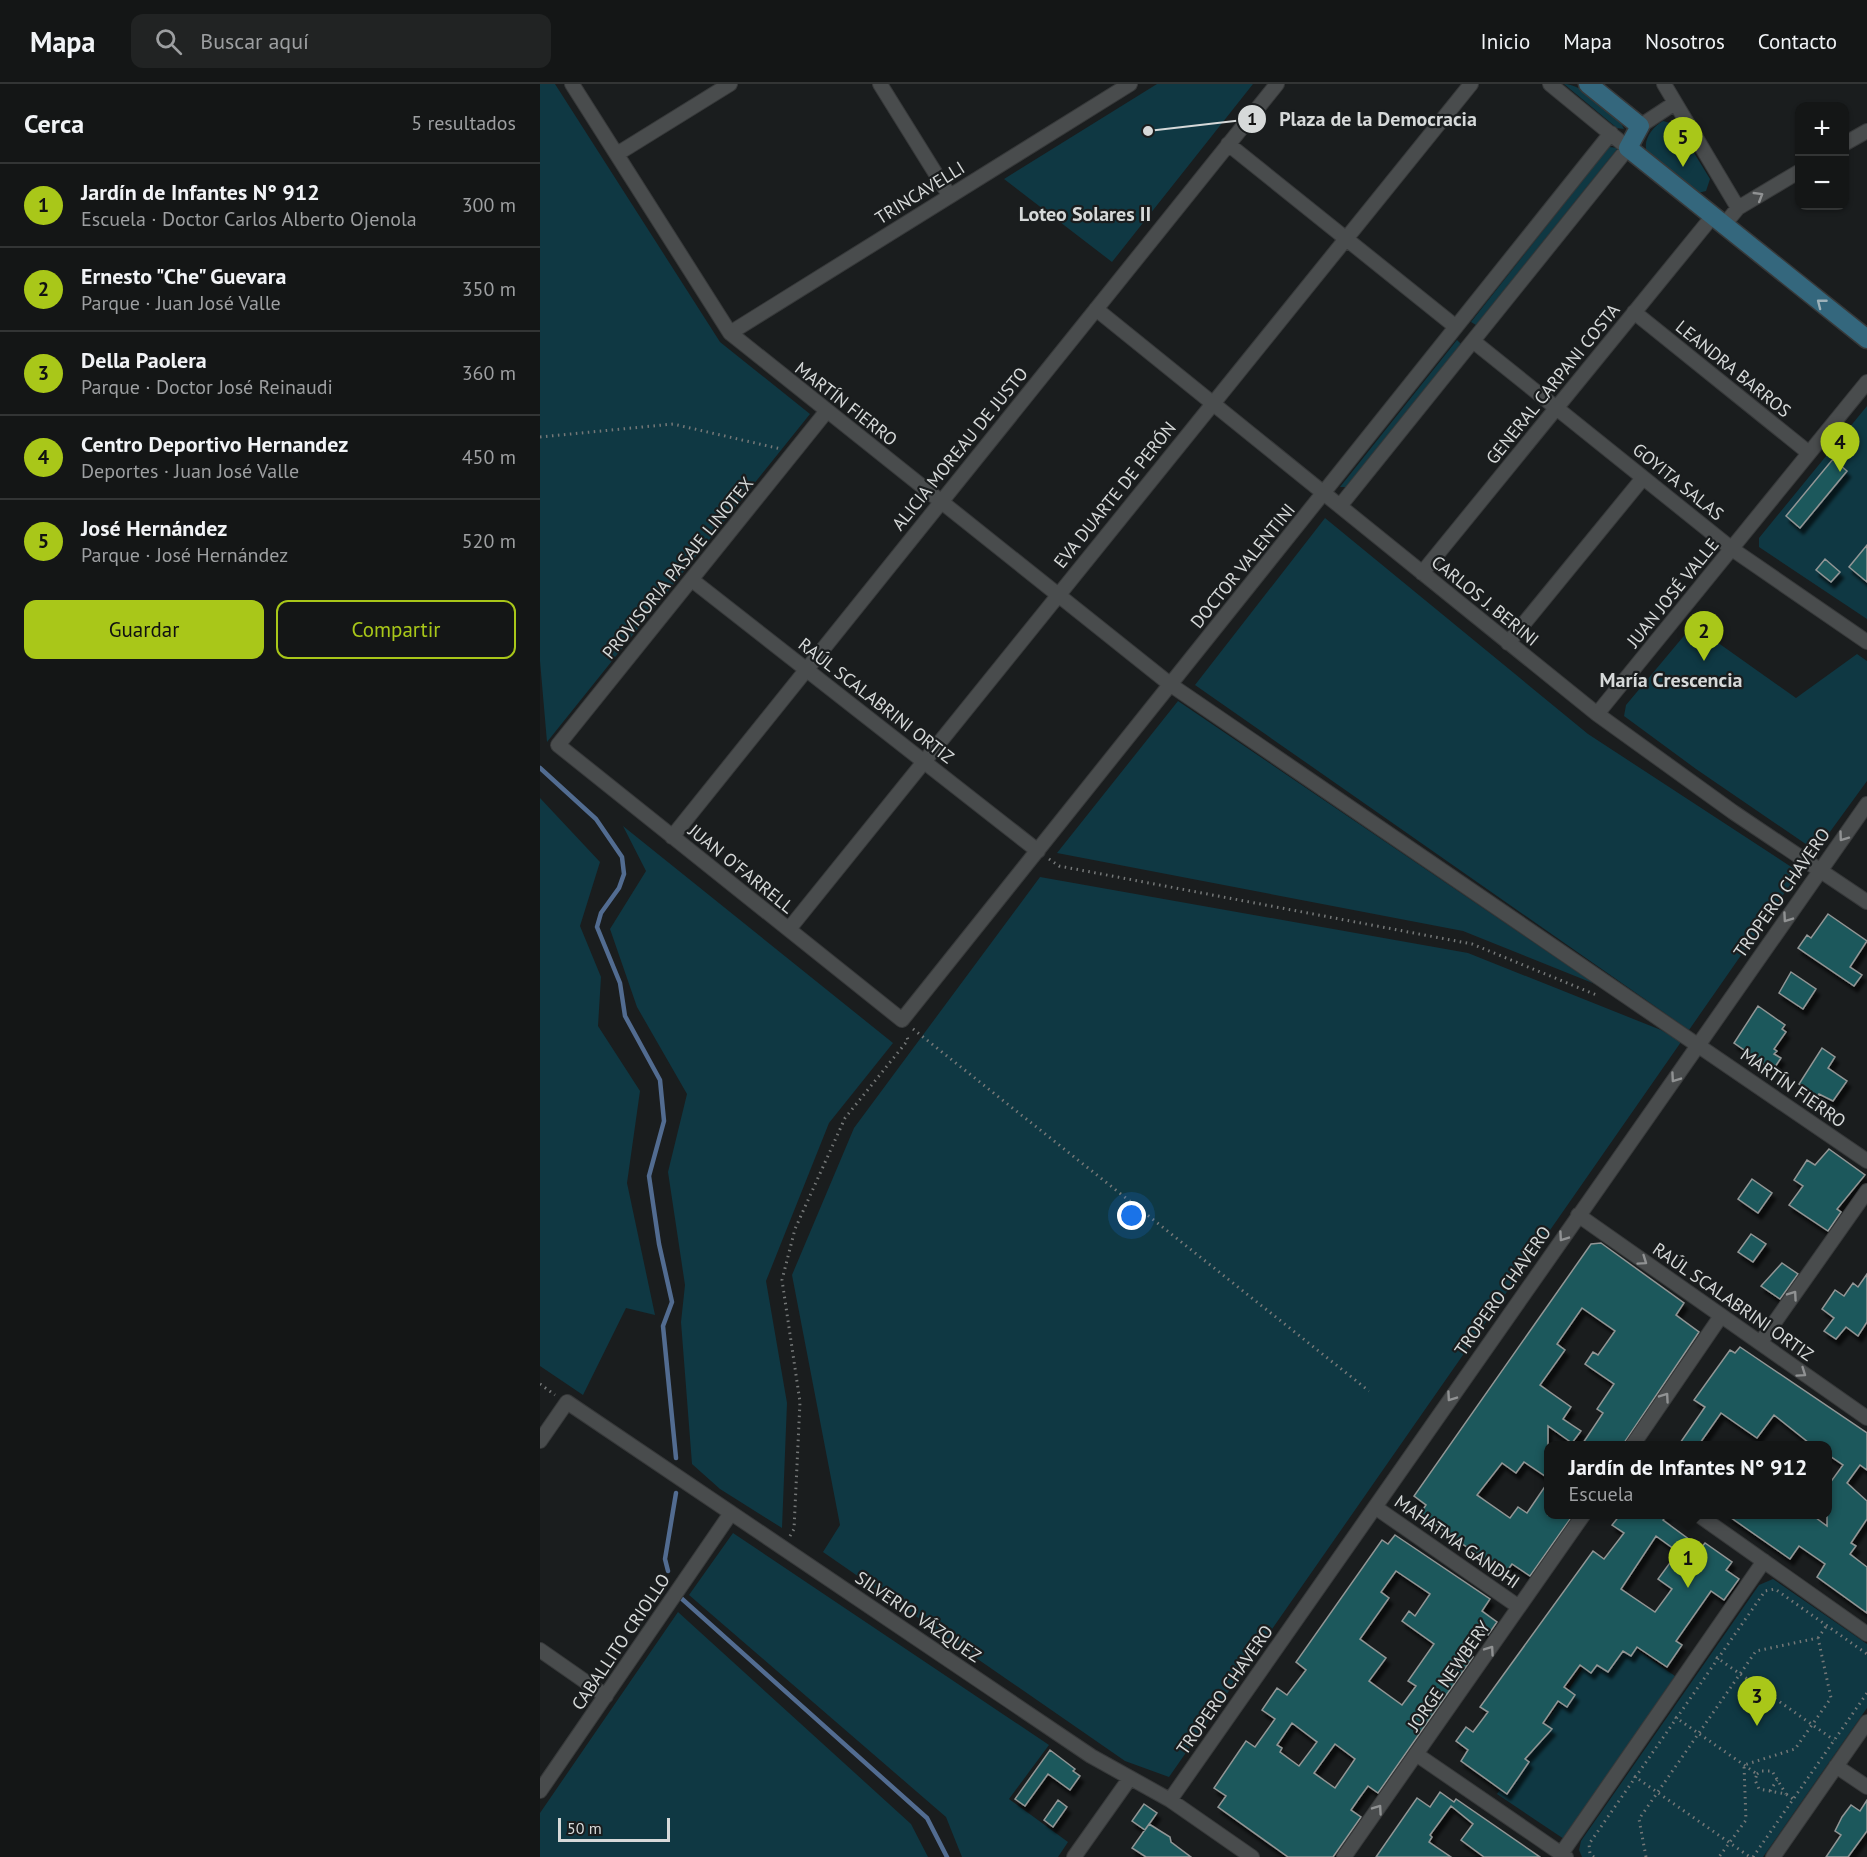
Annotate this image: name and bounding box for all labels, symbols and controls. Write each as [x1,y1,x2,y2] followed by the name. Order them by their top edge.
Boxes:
[131,14,551,68] search box
[30,23,95,60] text: Mapa
[152,25,185,58] icon: search
[200,27,309,55] text: Buscar aquí
[1481,28,1530,55] text: Inicio
[1563,28,1612,55] text: Mapa
[1645,28,1725,55] text: Nosotros
[1758,28,1837,55] text: Contacto
[1237,100,1489,138] callout: Plaza de la Democracia
[1795,102,1849,210] map controls
[1795,102,1849,156] button: +
[1279,106,1477,132] text: Plaza de la Democracia
[24,107,84,140] text: Cerca
[1247,107,1257,130] text: 1
[411,110,516,136] text: 5 resultados
[1664,118,1702,167] pin: 5
[871,156,969,229] street label: TRINCAVELLI
[1795,156,1849,210] button: −
[81,178,320,206] text: Jardín de Infantes N° 912
[1753,191,1763,203] one-way arrow
[38,192,49,218] text: 1
[462,192,516,218] text: 300 m
[1019,201,1151,227] district label: Loteo Solares II
[81,206,417,232] text: Escuela · Doctor Carlos Alberto Ojenola
[81,262,286,290] text: Ernesto "Che" Guevara
[38,276,49,302] text: 2
[462,276,516,302] text: 350 m
[81,290,281,316] text: Parque · Juan José Valle
[1481,298,1625,469] street label: GENERAL CARPANI COSTA
[1817,299,1828,310] one-way arrow
[1671,315,1796,422] street label: LEANDRA BARROS
[81,346,207,374] text: Della Paolera
[791,356,902,451] street label: MARTÍN FIERRO
[38,360,49,386] text: 3
[462,360,516,386] text: 360 m
[887,362,1033,535] street label: ALICIA MOREAU DE JUSTO
[81,374,333,400] text: Parque · Doctor José Reinaudi
[1048,417,1181,573] street label: EVA DUARTE DE PERÓN
[1820,422,1860,472] pin: 4
[81,430,348,458] text: Centro Deportivo Hernandez
[1628,438,1729,525] street label: GOYITA SALAS
[38,444,49,470] text: 4
[462,444,516,470] text: 450 m
[81,458,299,484] text: Deportes · Juan José Valle
[597,472,758,663] street label: PROVISORIA PASAJE LINOTEX
[1185,499,1300,633] street label: DOCTOR VALENTINI
[81,514,227,542] text: José Hernández
[38,528,49,554] text: 5
[462,528,516,554] text: 520 m
[1621,534,1724,653] street label: JUAN JOSÉ VALLE
[81,542,288,568] text: Parque · José Hernández
[1427,550,1544,651] street label: CARLOS J. BERINI
[24,600,264,659] button: Guardar
[276,600,516,659] button: Compartir
[1684,612,1724,661] pin: 2
[794,633,959,769] street label: RAÚL SCALABRINI ORTIZ
[1600,667,1743,693] district label: María Crescencia
[683,818,799,918] street label: JUAN O'FARRELL
[1728,823,1835,962] street label: TROPERO CHAVERO
[1840,830,1851,841] one-way arrow
[1783,911,1794,922] one-way arrow
[1736,1043,1851,1132] street label: MARTÍN FIERRO
[1671,1071,1682,1082] one-way arrow
[1117,1201,1146,1230] your location
[1449,1221,1556,1360] street label: TROPERO CHAVERO
[1559,1231,1570,1242] one-way arrow
[1648,1237,1818,1366] street label: RAÚL SCALABRINI ORTIZ
[1637,1254,1648,1265] one-way arrow
[1786,1291,1797,1302] one-way arrow
[1796,1366,1807,1377] one-way arrow
[1447,1391,1458,1402] one-way arrow
[1658,1393,1669,1404] one-way arrow
[1544,1441,1832,1519] popup
[1569,1453,1807,1481] text: Jardín de Infantes N° 912
[1569,1481,1633,1507] text: Escuela
[1390,1490,1524,1593] street label: MAHATMA GANDHI
[1668,1538,1708,1588] pin: 1
[851,1566,986,1667] street label: SILVERIO VÁZQUEZ
[566,1569,675,1714] street label: CABALLITO CRIOLLO
[1401,1616,1495,1736] street label: JORGE NEWBERY
[1171,1620,1278,1759] street label: TROPERO CHAVERO
[1483,1645,1494,1656] one-way arrow
[1738,1676,1776,1726] pin: 3
[1370,1805,1381,1816] one-way arrow
[558,1815,670,1842] scale bar
[567,1818,602,1838] text: 50 m

